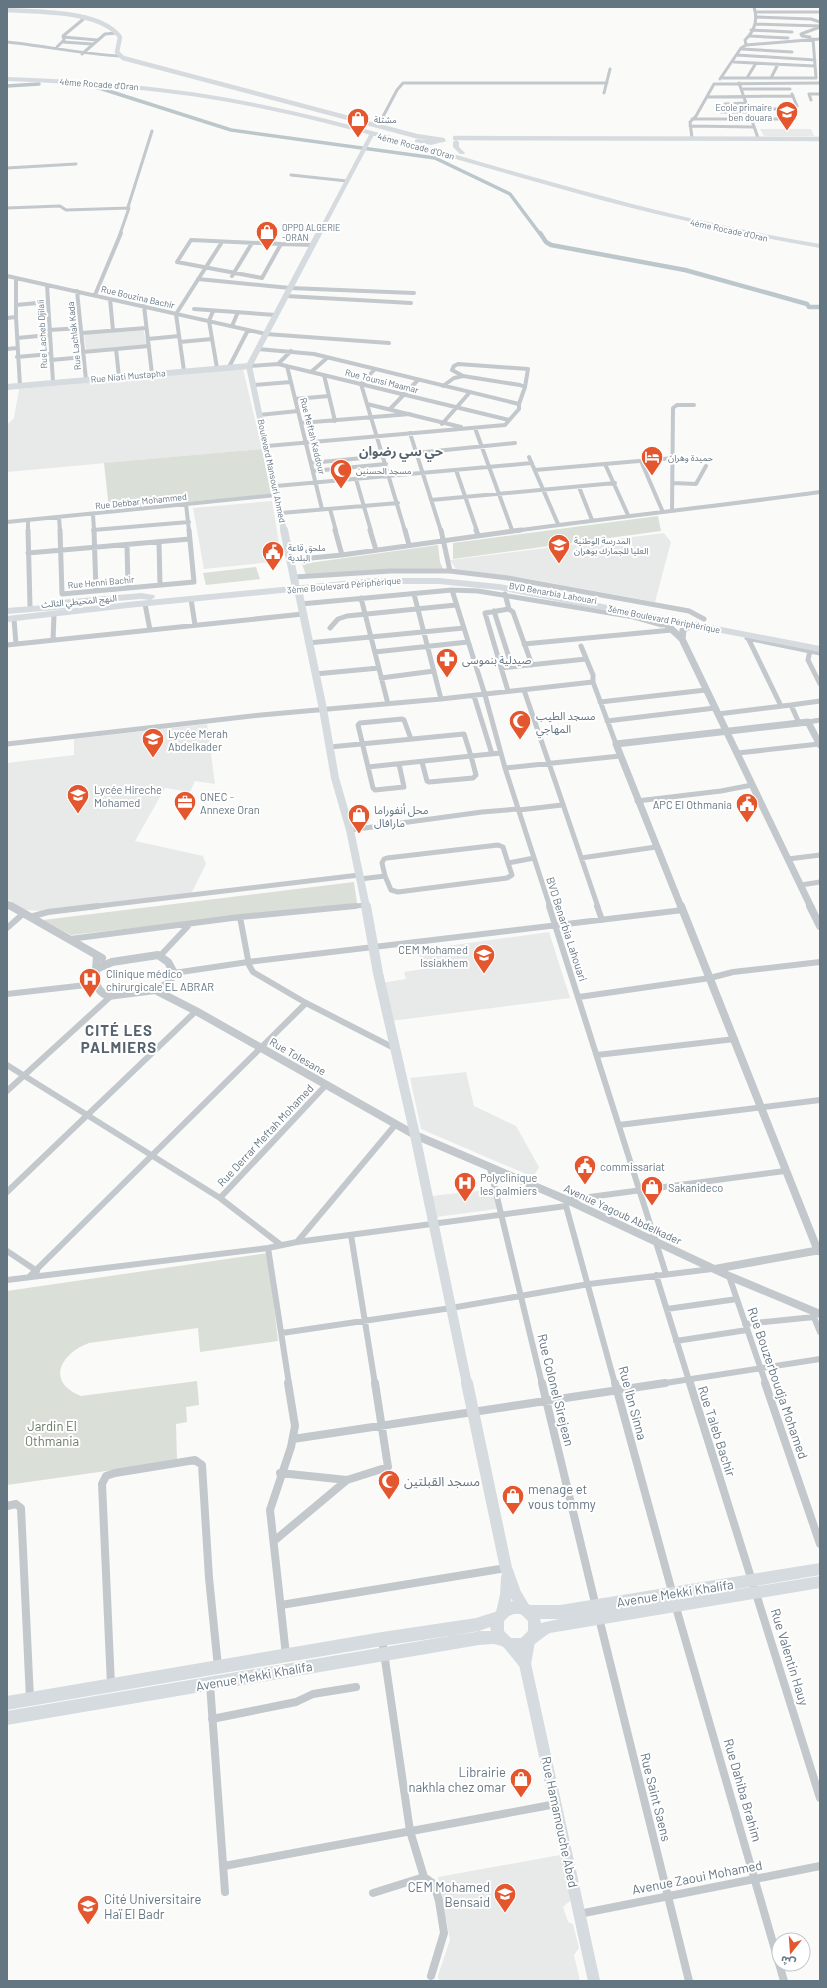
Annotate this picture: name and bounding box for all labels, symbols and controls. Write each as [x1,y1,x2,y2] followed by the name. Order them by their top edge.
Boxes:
[59,76,139,92] street label: 4ème Rocade d'Oran
[774,99,800,132] school or university icon: Ecole primaire ben douara
[715,102,772,123] place label: Ecole primaire ben douara
[345,106,371,139] shop icon: مشتلة
[374,114,397,125] place label: مشتلة
[376,130,456,162] street label: 4ème Rocade d'Oran
[689,216,769,244] street label: 4ème Rocade d'Oran
[254,219,280,252] shop icon: OPPO ALGERIE -ORAN
[282,222,340,243] place label: OPPO ALGERIE -ORAN
[100,283,177,311] street label: Rue Bouzina Bachir
[35,299,49,369] street label: Rue Lacheb Djilali
[65,301,83,371] street label: Rue Lachlak Kada
[90,367,166,385] street label: Rue Niati Mustapha
[344,367,421,396] street label: Rue Tounsi Maamar
[298,396,328,476] street label: Rue Meftah Kaddour
[256,418,288,524] street label: Boulevard Mansouri Ahmed
[359,443,443,462] district label: حي سي رضوان
[639,444,665,477] hotel icon: حميدة وهران
[668,452,713,464] place label: حميدة وهران
[328,457,354,490] mosque icon: مسجد الحسنين
[356,465,412,476] place label: مسجد الحسنين
[95,491,187,511] street label: Rue Debbar Mohammed
[546,532,572,565] school or university icon: المدرسة الوطنية العليا للجمارك بوهران
[574,535,649,557] place label: المدرسة الوطنية العليا للجمارك بوهران
[260,539,286,572] public building icon: ملحق قاعة البلدية
[288,542,326,563] place label: ملحق قاعة البلدية
[67,574,135,590] street label: Rue Henni Bachir
[286,575,402,595] street label: 3ème Boulevard Périphérique
[508,580,598,606] street label: BVD Benarbia Lahouari
[41,592,118,612] street label: النهج المحيطي الثالث
[607,603,721,635] street label: 3ème Boulevard Périphérique
[434,646,460,679] pharmacy icon: صيدلية بنموسى
[462,653,531,667] place label: صيدلية بنموسى
[507,708,533,741] mosque icon: مسجد الطيب المهاجي
[536,709,596,738] place label: مسجد الطيب المهاجي
[140,726,166,759] school or university icon: Lycée Merah Abdelkader
[168,727,228,753] place label: Lycée Merah Abdelkader
[65,782,91,815] school or university icon: Lycée Hireche Mohamed
[94,783,162,809] place label: Lycée Hireche Mohamed
[172,789,198,822] office icon: ONEC - Annexe Oran
[200,790,260,816] place label: ONEC - Annexe Oran
[734,791,760,824] public building icon: APC El Othmania
[653,798,732,811] place label: APC El Othmania
[346,802,372,835] shop icon: محل أنفوراما مارافال
[374,803,429,830] place label: محل أنفوراما مارافال
[544,875,590,983] street label: BVD Benarbia Lahouari
[471,942,497,975] school or university icon: CEM Mohamed Issiakhem
[398,943,468,969] place label: CEM Mohamed Issiakhem
[77,966,103,999] hospital icon: Clinique médico chirurgicale EL ABRAR
[106,967,214,993] place label: Clinique médico chirurgicale EL ABRAR
[81,1021,157,1056] district label: CITÉ LES PALMIERS
[267,1035,329,1077] street label: Rue Tolesane
[214,1081,316,1189] street label: Rue Derrar Meftah Mohamed
[572,1153,598,1186] public building icon: commissariat
[600,1160,665,1173] place label: commissariat
[452,1170,478,1203] hospital icon: Polyclinique les palmiers
[480,1171,537,1197] place label: Polyclinique les palmiers
[639,1174,665,1207] shop icon: Sakanideco
[562,1181,684,1247] street label: Avenue Yagoub Abdelkader
[668,1181,723,1194] place label: Sakanideco
[744,1305,812,1461] street label: Rue Bouzerboudja Mohamed
[534,1332,578,1448] street label: Rue Colonel Sirejean
[615,1364,651,1442] street label: Rue Ibn Sinna
[695,1384,739,1479] street label: Rue Taleb Bachir
[25,1418,79,1449] park label: Jardin El Othmania
[376,1468,402,1501] mosque icon: مسجد القبلتين
[404,1473,480,1490] place label: مسجد القبلتين
[528,1481,596,1512] place label: menage et vous tommy
[500,1483,526,1516] shop icon: menage et vous tommy
[615,1576,735,1610] street label: Avenue Mekki Khalifa
[768,1606,812,1708] street label: Rue Valentin Hauy
[194,1658,314,1694] street label: Avenue Mekki Khalifa
[721,1737,765,1843] street label: Rue Dahiba Brahim
[637,1751,675,1843] street label: Rue Saint Saens
[538,1755,582,1889] street label: Rue Hamamouche Abed
[408,1764,506,1795] place label: Librairie nakhla chez omar
[508,1766,534,1799] shop icon: Librairie nakhla chez omar
[630,1857,764,1897] street label: Avenue Zaoui Mohamed
[408,1879,490,1910] place label: CEM Mohamed Bensaid
[492,1881,518,1914] school or university icon: CEM Mohamed Bensaid
[104,1891,202,1922] place label: Cité Universitaire Haï El Badr
[75,1893,101,1926] school or university icon: Cité Universitaire Haï El Badr
[771,1932,811,1972] north arrow
[779,1953,797,1970] text: ش

